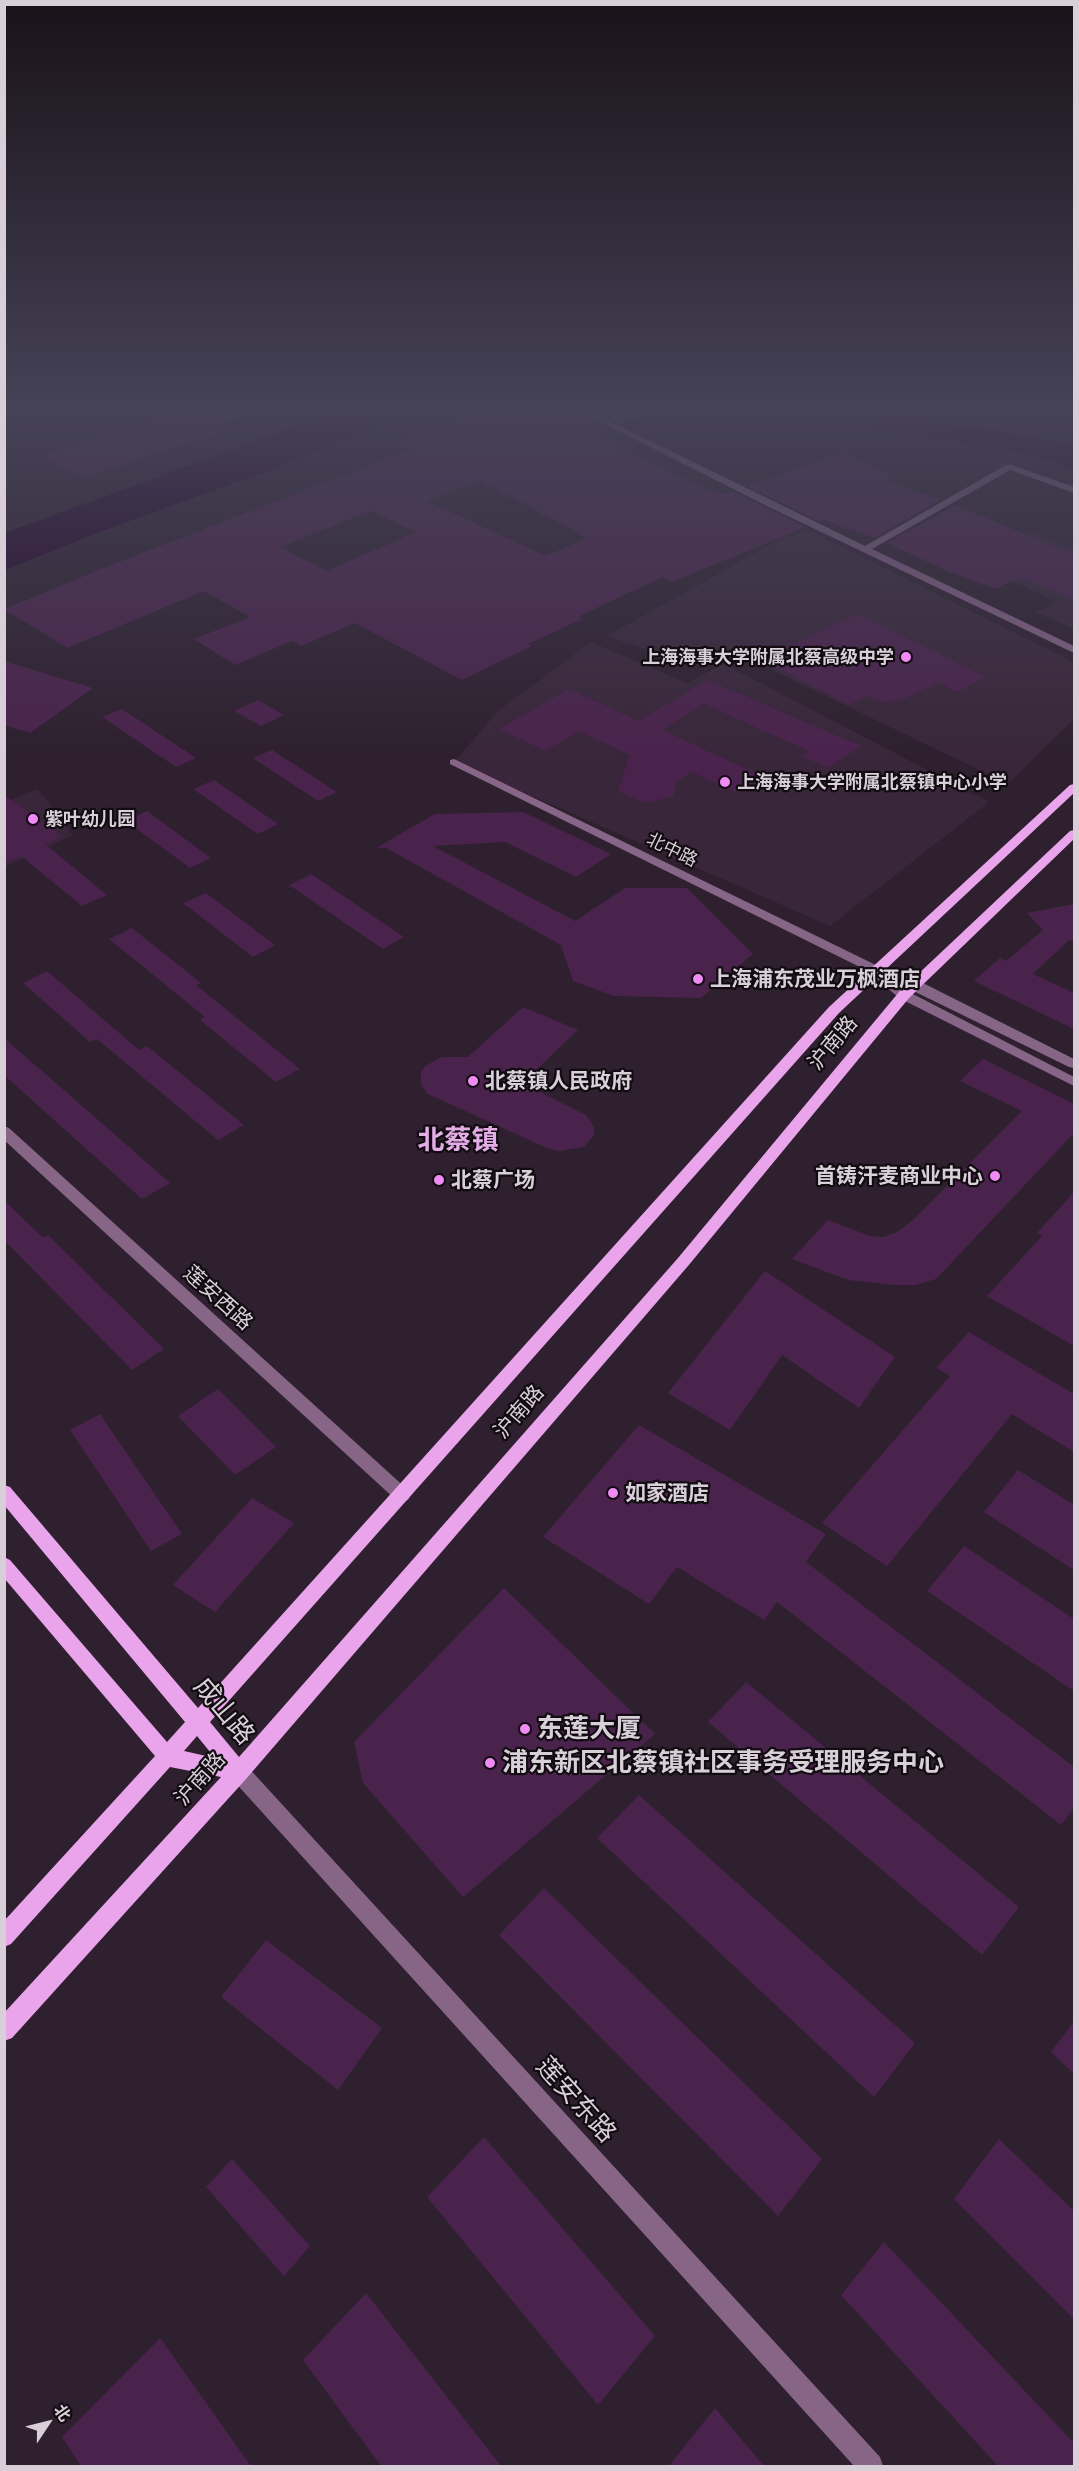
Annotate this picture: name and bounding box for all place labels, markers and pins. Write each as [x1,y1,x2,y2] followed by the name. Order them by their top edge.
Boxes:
[642,646,894,668] place label: 上海海事大学附属北蔡高级中学
[899,650,913,664] marker: 上海海事大学附属北蔡高级中学
[737,771,1007,793] place label: 上海海事大学附属北蔡镇中心小学
[718,775,732,789] marker: 上海海事大学附属北蔡镇中心小学
[45,808,135,830] place label: 紫叶幼儿园
[26,812,40,826] marker: 紫叶幼儿园
[710,966,920,992] place label: 上海浦东茂业万枫酒店
[691,972,705,986] marker: 上海浦东茂业万枫酒店
[485,1068,632,1094] place label: 北蔡镇人民政府
[466,1074,480,1088] marker: 北蔡镇人民政府
[815,1163,983,1189] place label: 首铸汗麦商业中心
[451,1167,535,1193] place label: 北蔡广场
[988,1169,1002,1183] marker: 首铸汗麦商业中心
[432,1173,446,1187] marker: 北蔡广场
[625,1480,709,1506] place label: 如家酒店
[606,1486,620,1500] marker: 如家酒店
[537,1713,641,1745] place label: 东莲大厦
[518,1722,532,1736] marker: 东莲大厦
[502,1747,944,1779] place label: 浦东新区北蔡镇社区事务受理服务中心
[483,1756,497,1770] marker: 浦东新区北蔡镇社区事务受理服务中心

